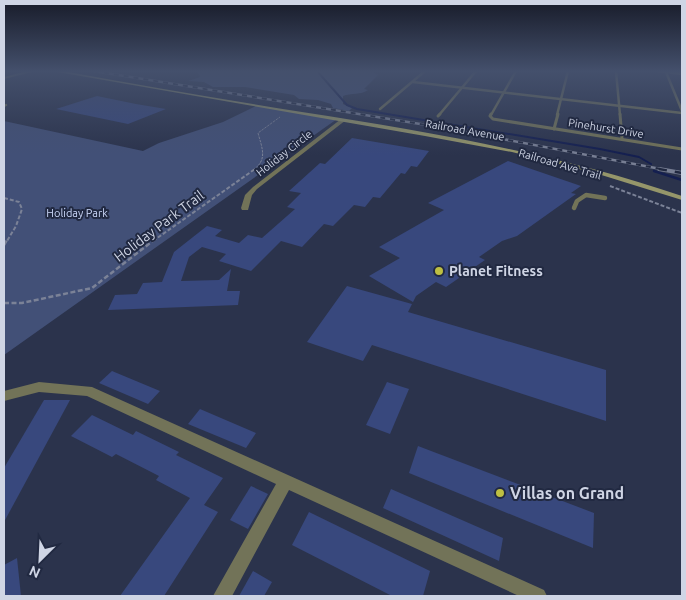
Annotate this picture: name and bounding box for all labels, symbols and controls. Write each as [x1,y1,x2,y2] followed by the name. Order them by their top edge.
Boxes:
[568,116,644,140] street label: Pinehurst Drive
[424,117,506,143] street label: Railroad Avenue
[254,128,314,178] street label: Holiday Circle
[517,146,603,182] street label: Railroad Ave Trail
[111,187,207,265] street label: Holiday Park Trail
[46,207,108,219] park label: Holiday Park
[449,263,543,279] place label: Planet Fitness
[433,265,445,277] marker: Planet Fitness
[510,484,624,502] place label: Villas on Grand
[494,487,506,499] marker: Villas on Grand
[15,535,65,585] north arrow
[27,562,43,581] text: N

